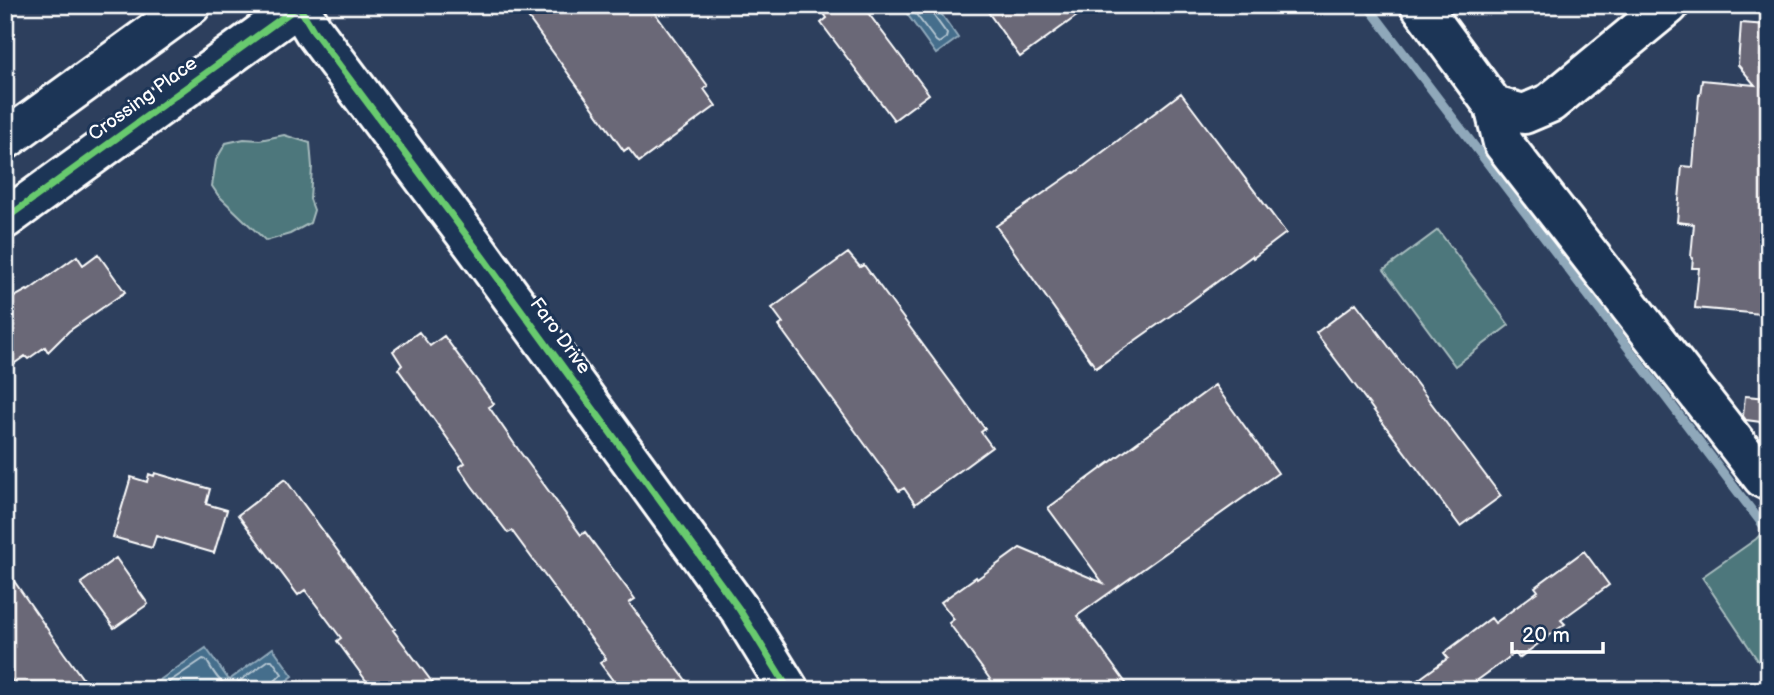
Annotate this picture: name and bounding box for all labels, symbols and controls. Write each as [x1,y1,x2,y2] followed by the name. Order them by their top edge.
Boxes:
[84,52,202,146] street label: Crossing Place
[525,293,595,379] street label: Faro Drive
[1512,611,1602,655] scale bar
[1522,623,1570,648] text: 20 m

